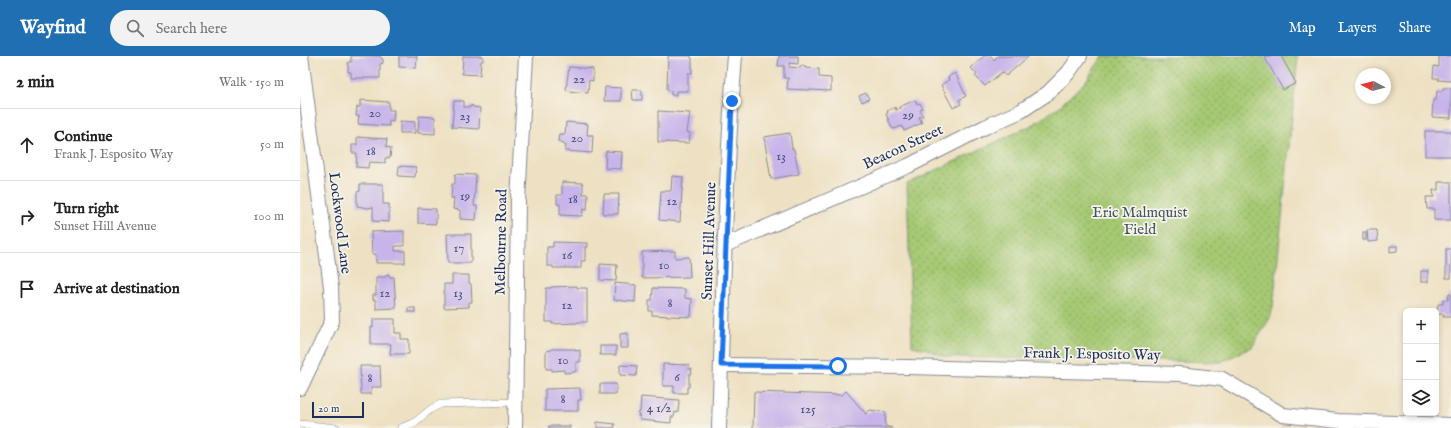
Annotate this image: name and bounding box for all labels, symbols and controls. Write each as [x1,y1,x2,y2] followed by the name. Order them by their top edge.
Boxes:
[110,10,390,46] search box
[20,16,86,40] text: Wayfind
[124,17,146,39] icon: search
[156,19,227,38] text: Search here
[1289,19,1316,37] text: Map
[1338,19,1377,37] text: Layers
[1399,19,1431,37] text: Share
[1355,68,1391,104] north arrow
[573,71,585,88] house number: 22
[16,72,54,93] text: 2 min
[219,74,284,91] text: Walk · 150 m
[723,92,741,110] route end
[369,105,381,122] house number: 20
[902,107,914,124] house number: 29
[460,108,471,125] house number: 23
[860,120,946,174] street label: Beacon Street
[54,127,112,146] text: Continue
[571,130,583,147] house number: 20
[16,134,38,156] icon: ahead
[260,136,284,153] text: 50 m
[366,143,376,160] house number: 18
[54,146,173,163] text: Frank J. Esposito Way
[776,148,786,165] house number: 13
[324,171,356,275] street label: Lockwood Lane
[697,181,721,300] street label: Sunset Hill Avenue
[460,188,471,205] house number: 19
[491,188,511,295] street label: Melbourne Road
[568,191,578,208] house number: 18
[667,193,677,210] house number: 12
[54,199,119,218] text: Turn right
[1092,203,1188,239] park label: Eric Malmquist Field
[16,206,38,228] icon: right
[254,208,284,225] text: 100 m
[54,218,157,235] text: Sunset Hill Avenue
[454,240,464,257] house number: 17
[562,247,573,264] house number: 16
[658,257,670,274] house number: 10
[16,278,38,300] icon: arrive
[54,279,180,298] text: Arrive at destination
[380,285,390,302] house number: 12
[453,285,463,302] house number: 13
[667,295,673,312] house number: 8
[562,297,572,314] house number: 12
[1403,308,1439,416] map controls
[1403,308,1439,344] button: +
[1023,343,1161,365] street label: Frank J. Esposito Way
[1403,344,1439,380] button: −
[557,352,569,369] house number: 10
[829,357,847,375] route start
[674,369,680,386] house number: 6
[367,370,373,387] house number: 8
[1403,380,1439,416] button: layers
[560,391,566,408] house number: 8
[312,400,364,419] scale bar
[647,400,671,417] house number: 4 1/2
[800,401,816,418] house number: 125
[318,402,339,416] text: 20 m

